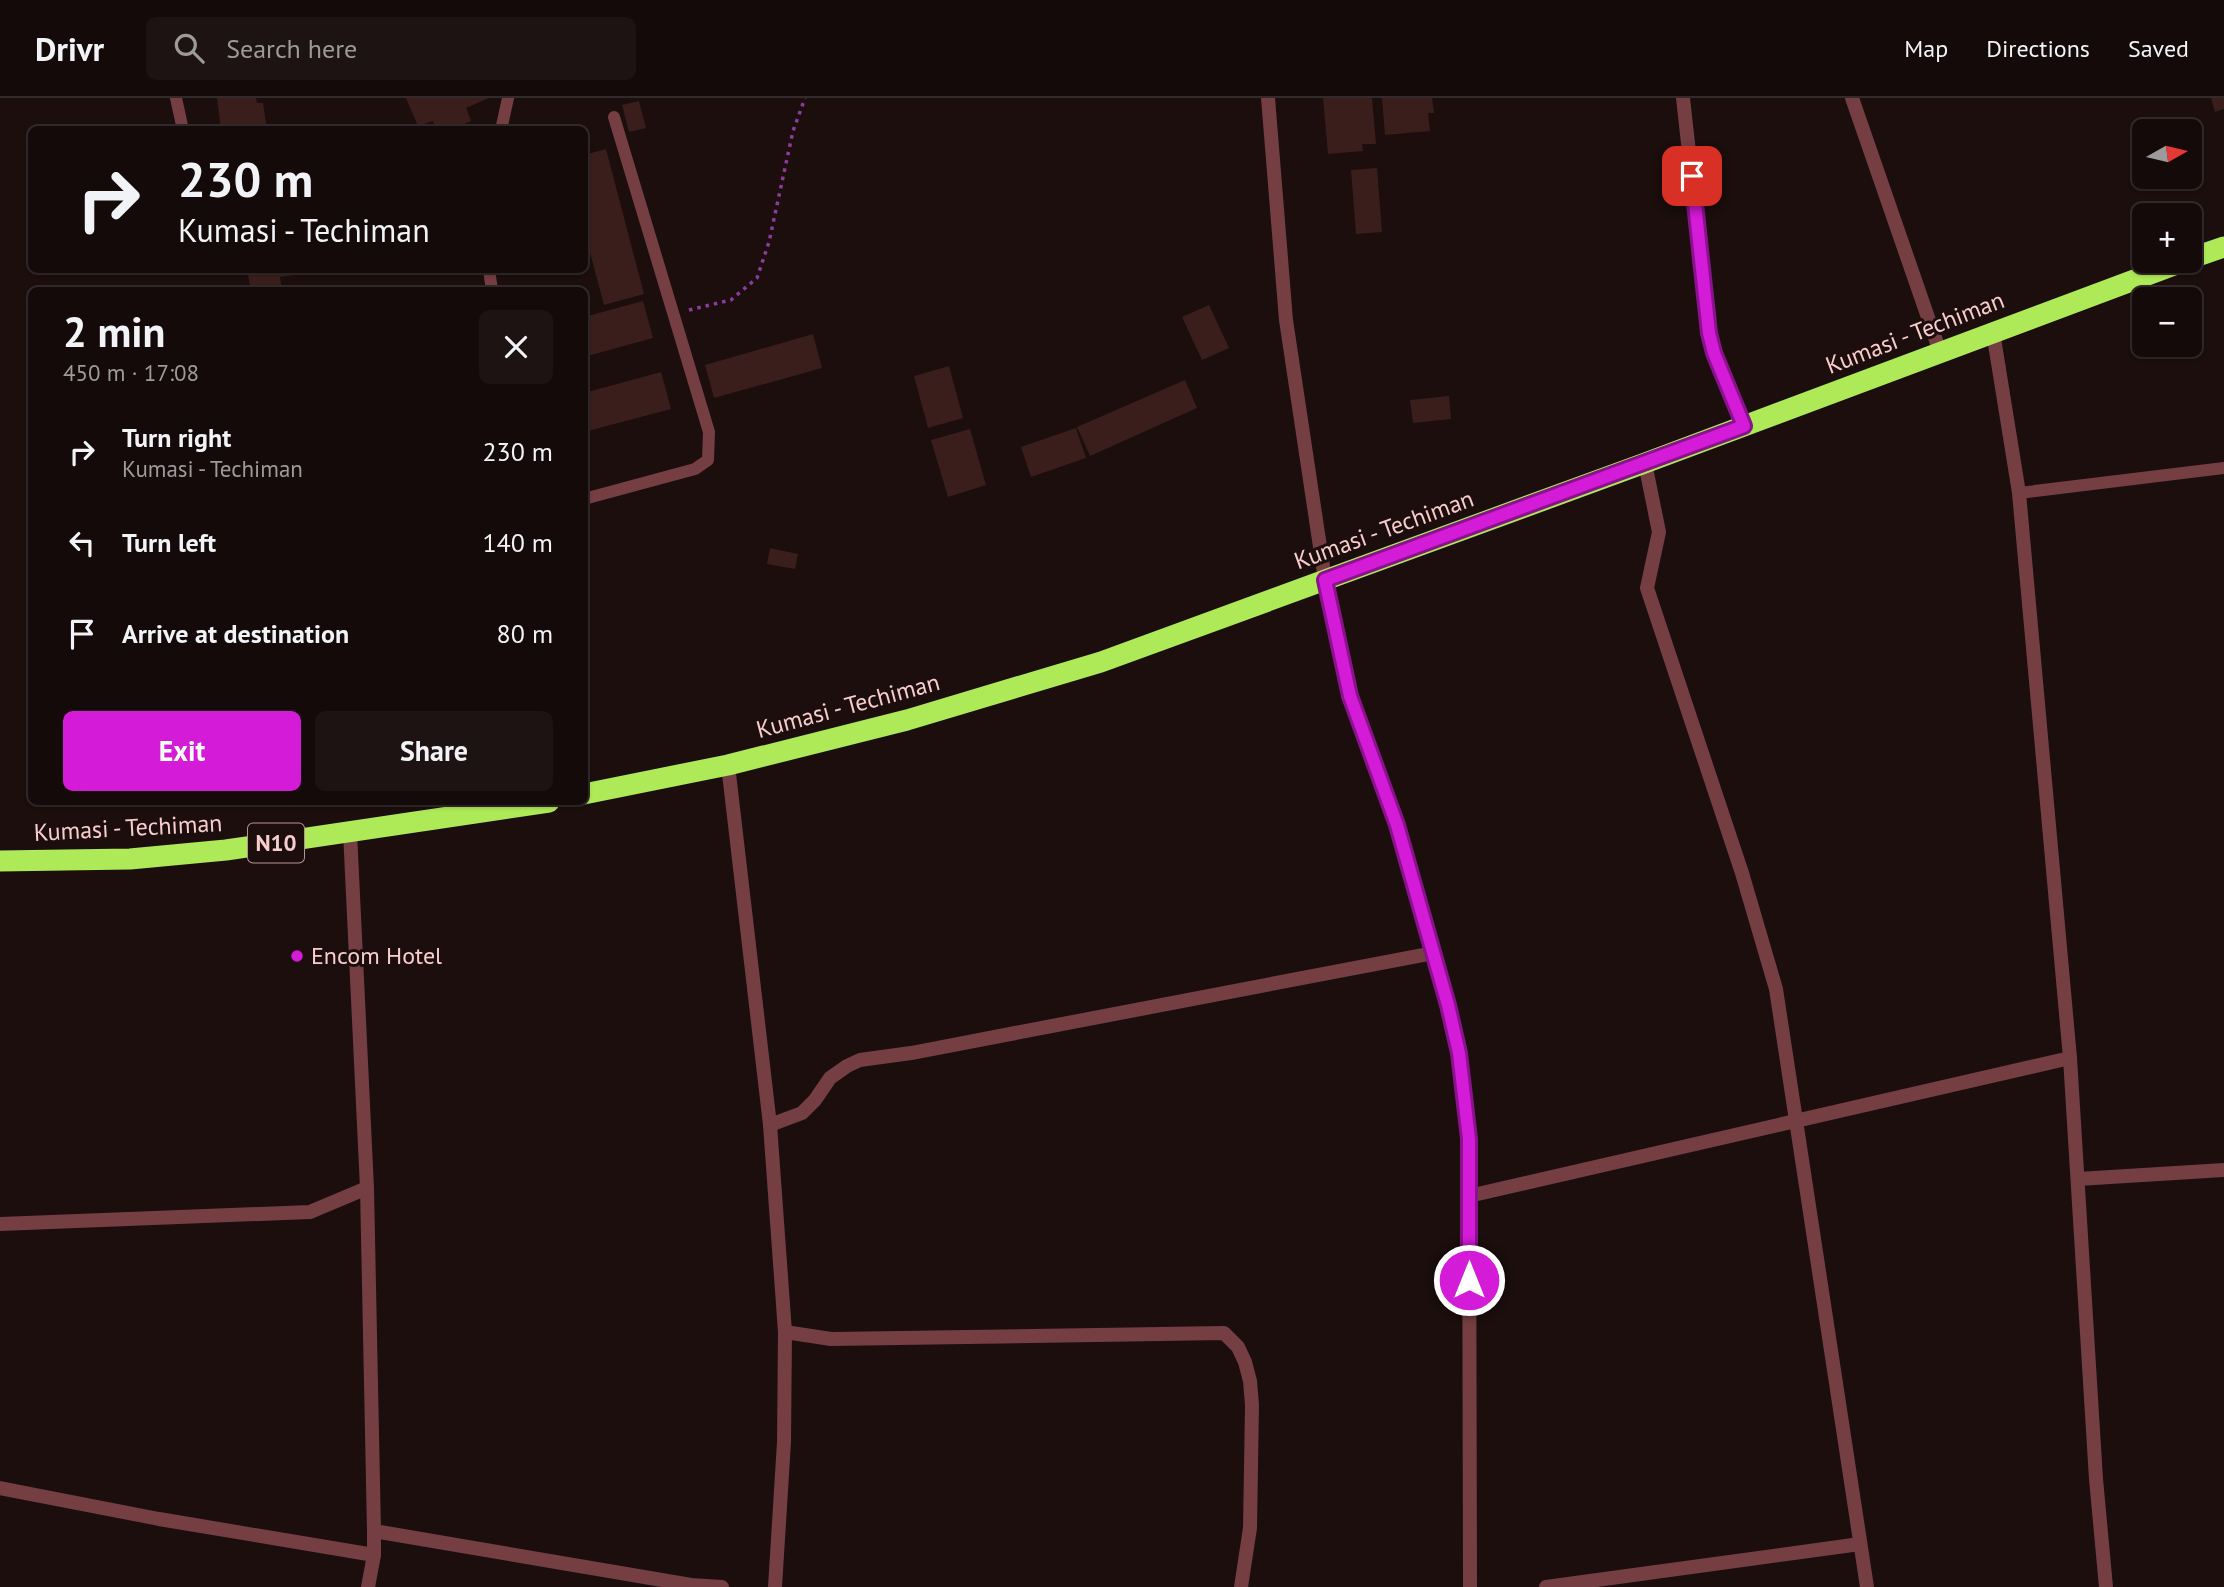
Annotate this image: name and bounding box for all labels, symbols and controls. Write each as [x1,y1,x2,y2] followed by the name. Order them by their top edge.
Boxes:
[146,17,636,80] search box
[35,27,104,70] text: Drivr
[170,29,208,67] icon: search
[226,32,357,65] text: Search here
[1904,33,1948,64] text: Map
[1986,33,2090,64] text: Directions
[2128,33,2189,64] text: Saved
[2132,119,2202,189] north arrow
[2132,119,2202,357] map controls
[1662,146,1722,206] pin
[178,147,313,211] text: 230 m
[63,154,154,245] icon: right
[1673,157,1711,195] icon: arrive
[2132,203,2202,273] button: +
[178,209,430,251] text: Kumasi - Techiman
[1821,284,2009,381] street label: Kumasi - Techiman
[2132,287,2202,357] button: −
[63,304,165,359] text: 2 min
[479,310,553,384] button: close
[63,358,199,387] text: 450 m · 17:08
[122,421,231,454] text: Turn right
[63,433,101,471] icon: right
[482,435,553,468] text: 230 m
[122,454,303,483] text: Kumasi - Techiman
[1290,483,1478,576] street label: Kumasi - Techiman
[63,524,101,562] icon: left
[122,526,216,559] text: Turn left
[482,526,553,559] text: 140 m
[63,615,101,653] icon: arrive
[122,617,349,650] text: Arrive at destination
[497,617,553,650] text: 80 m
[753,666,943,745] street label: Kumasi - Techiman
[63,711,301,791] button: Exit
[315,711,553,791] button: Share
[33,807,223,848] street label: Kumasi - Techiman
[248,824,304,862] road number: N10
[311,940,442,971] place label: Encom Hotel
[289,948,305,964] marker: Encom Hotel
[1432,1243,1506,1317] position arrow

